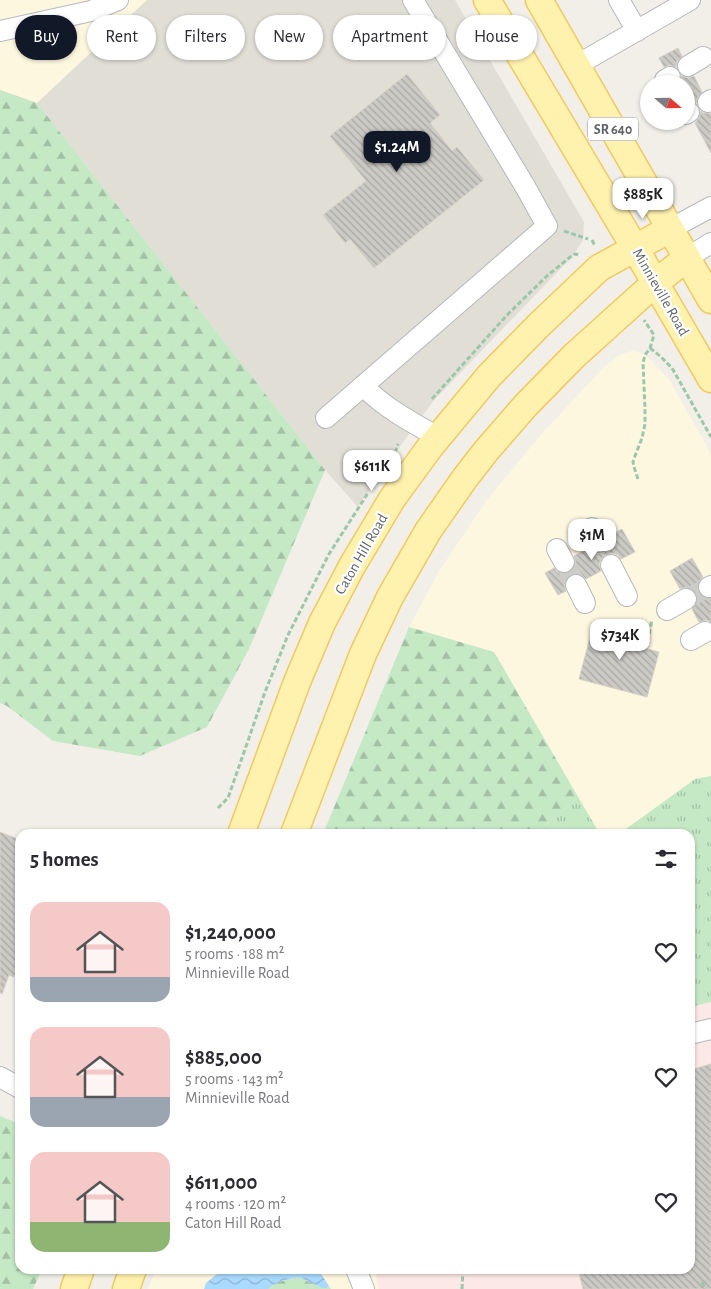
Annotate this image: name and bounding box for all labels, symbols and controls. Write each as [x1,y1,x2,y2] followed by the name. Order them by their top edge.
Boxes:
[15,15,77,60] chip: Buy
[87,15,156,60] chip: Rent
[166,15,245,60] chip: Filters
[255,15,323,60] chip: New
[333,15,446,60] chip: Apartment
[456,15,537,60] chip: House
[640,75,695,130] north arrow
[640,75,695,130] map controls
[588,118,638,140] road number: SR 640
[356,130,438,173] pin: $1.24M
[375,139,419,155] text: $1.24M
[608,178,678,220] pin: $885K
[623,186,663,202] text: $885K
[630,246,692,339] street label: Minnieville Road
[337,450,407,492] pin: $611K
[354,458,390,474] text: $611K
[332,511,391,597] street label: Caton Hill Road
[568,518,616,561] pin: $1M
[579,527,605,543] text: $1M
[585,618,655,661] pin: $734K
[601,627,639,643] text: $734K
[652,845,680,873] icon: filters
[30,849,99,870] text: 5 homes
[70,922,130,982] icon: home
[185,922,276,943] text: $1,240,000
[652,938,680,966] icon: heart
[185,946,284,962] text: 5 rooms · 188 m²
[185,965,289,981] text: Minnieville Road
[70,1047,130,1107] icon: home
[185,1047,262,1068] text: $885,000
[652,1063,680,1091] icon: heart
[185,1071,284,1087] text: 5 rooms · 143 m²
[185,1090,289,1106] text: Minnieville Road
[70,1172,130,1232] icon: home
[185,1172,257,1193] text: $611,000
[652,1188,680,1216] icon: heart
[185,1196,286,1212] text: 4 rooms · 120 m²
[185,1215,281,1231] text: Caton Hill Road

